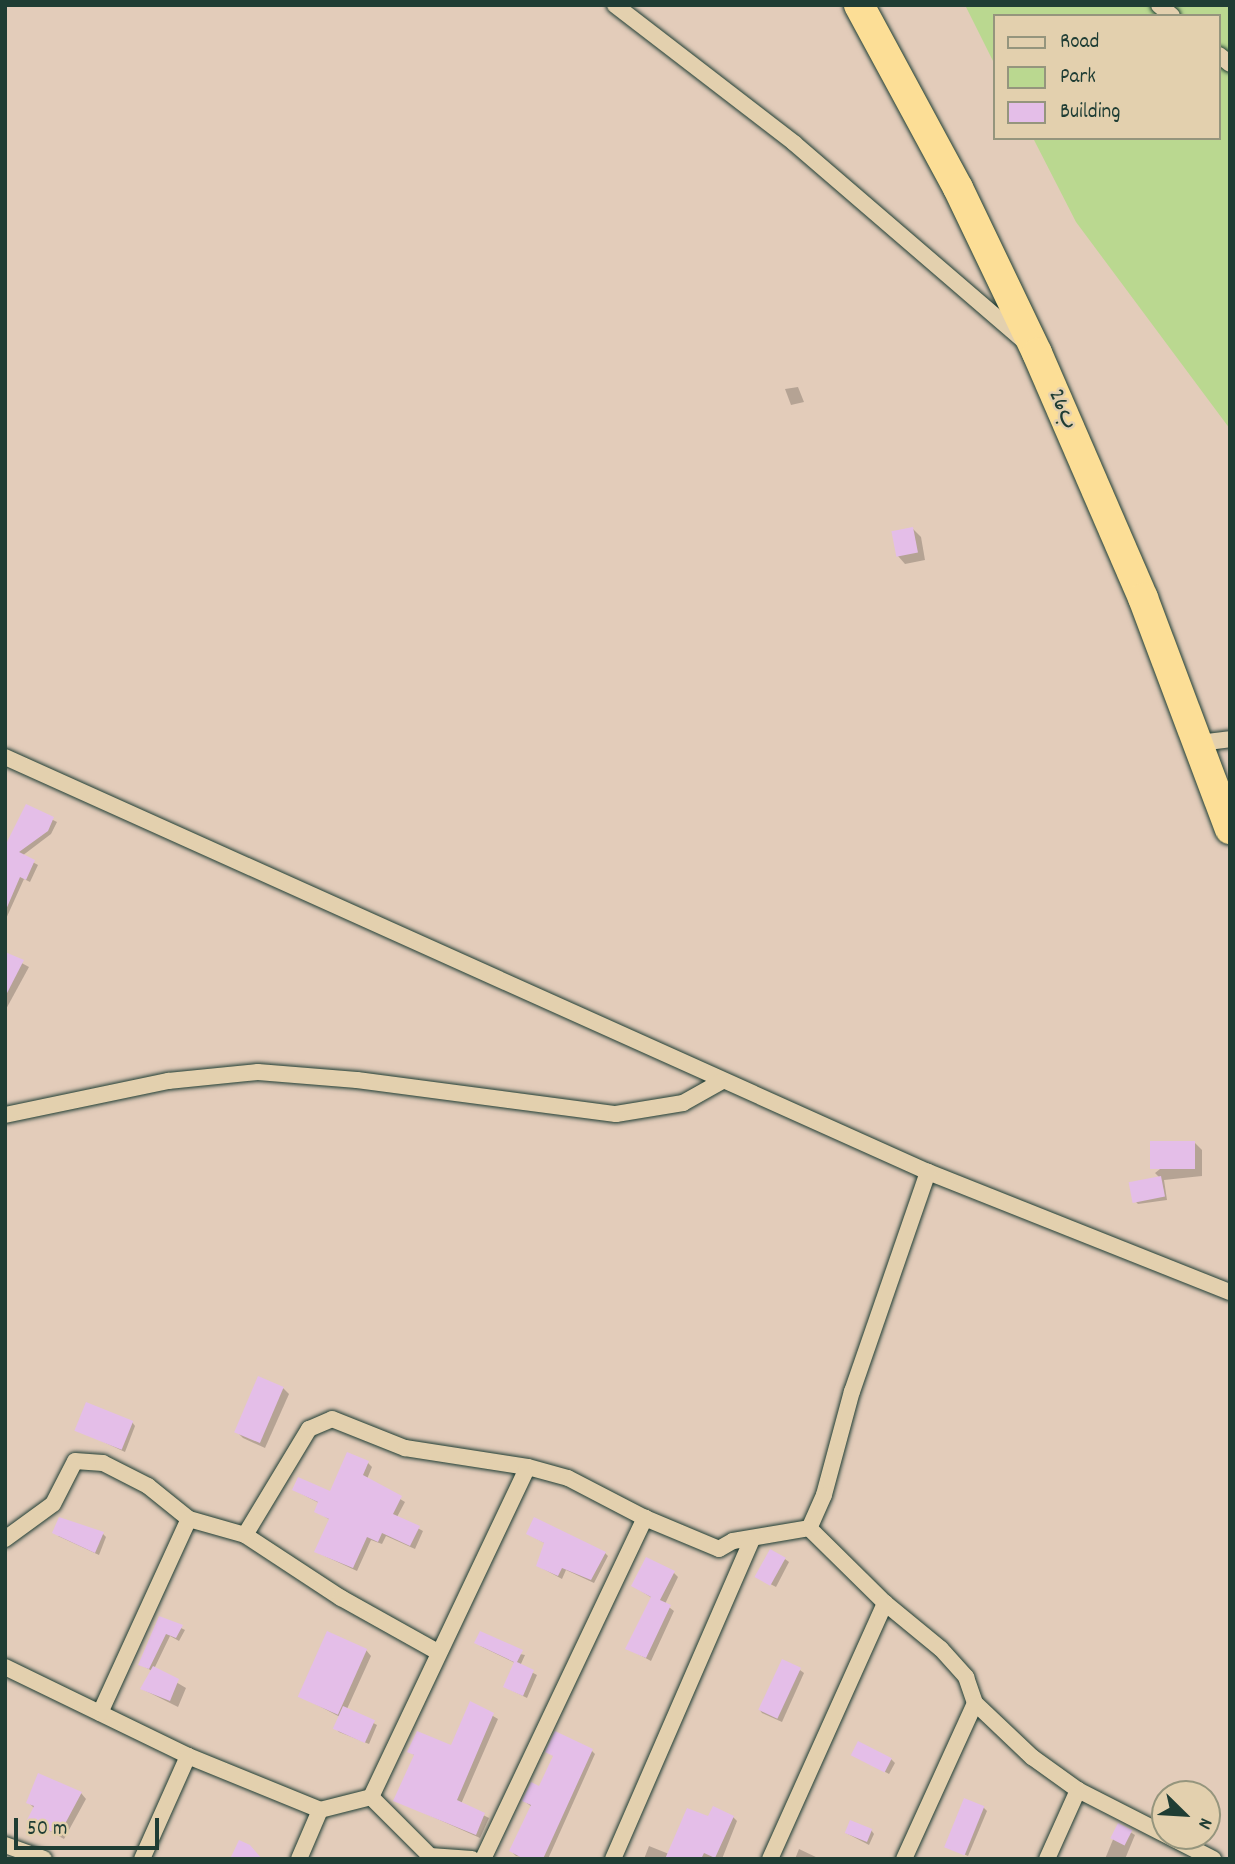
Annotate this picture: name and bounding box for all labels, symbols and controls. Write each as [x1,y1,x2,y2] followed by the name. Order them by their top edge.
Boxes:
[993,14,1221,140] legend
[1060,28,1099,58] text: Road
[1060,63,1096,93] text: Park
[1060,98,1120,128] text: Building
[1040,385,1082,435] street label: 26ب
[1151,1780,1221,1850] north arrow
[18,1804,163,1848] scale bar
[1190,1813,1218,1833] text: N
[27,1815,67,1845] text: 50 m

